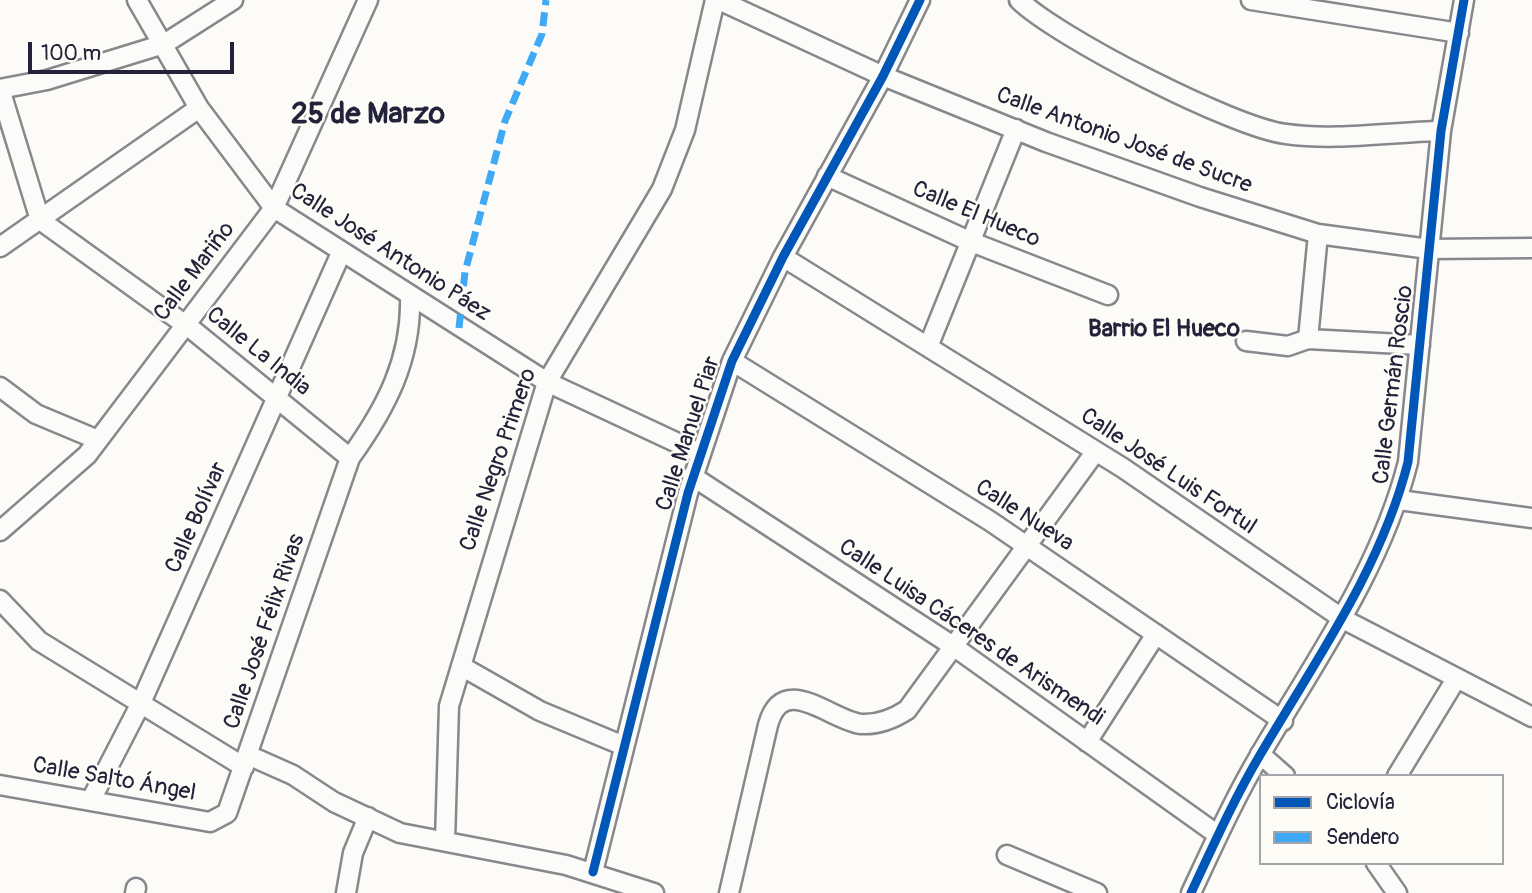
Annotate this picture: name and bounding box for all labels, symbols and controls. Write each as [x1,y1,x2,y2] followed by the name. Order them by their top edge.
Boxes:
[32,28,238,72] scale bar
[41,40,101,67] text: 100 m
[992,82,1256,200] street label: Calle Antonio José de Sucre
[291,97,445,133] district label: 25 de Marzo
[908,176,1044,254] street label: Calle El Hueco
[285,178,495,328] street label: Calle José Antonio Páez
[149,217,241,327] street label: Calle Mariño
[1368,284,1420,486] street label: Calle Germán Roscio
[200,302,316,402] street label: Calle La India
[1088,316,1240,344] district label: Barrio El Hueco
[651,353,727,515] street label: Calle Manuel Piar
[455,365,543,555] street label: Calle Negro Primero
[1075,403,1261,541] street label: Calle José Luis Fortul
[160,458,234,578] street label: Calle Bolívar
[970,474,1078,558] street label: Calle Nueva
[219,531,311,733] street label: Calle José Félix Rivas
[833,534,1109,732] street label: Calle Luisa Cáceres de Arismendi
[30,752,198,808] street label: Calle Salto Ángel
[1259,774,1504,865] legend
[1326,789,1395,816] text: Ciclovía
[1326,824,1399,851] text: Sendero

